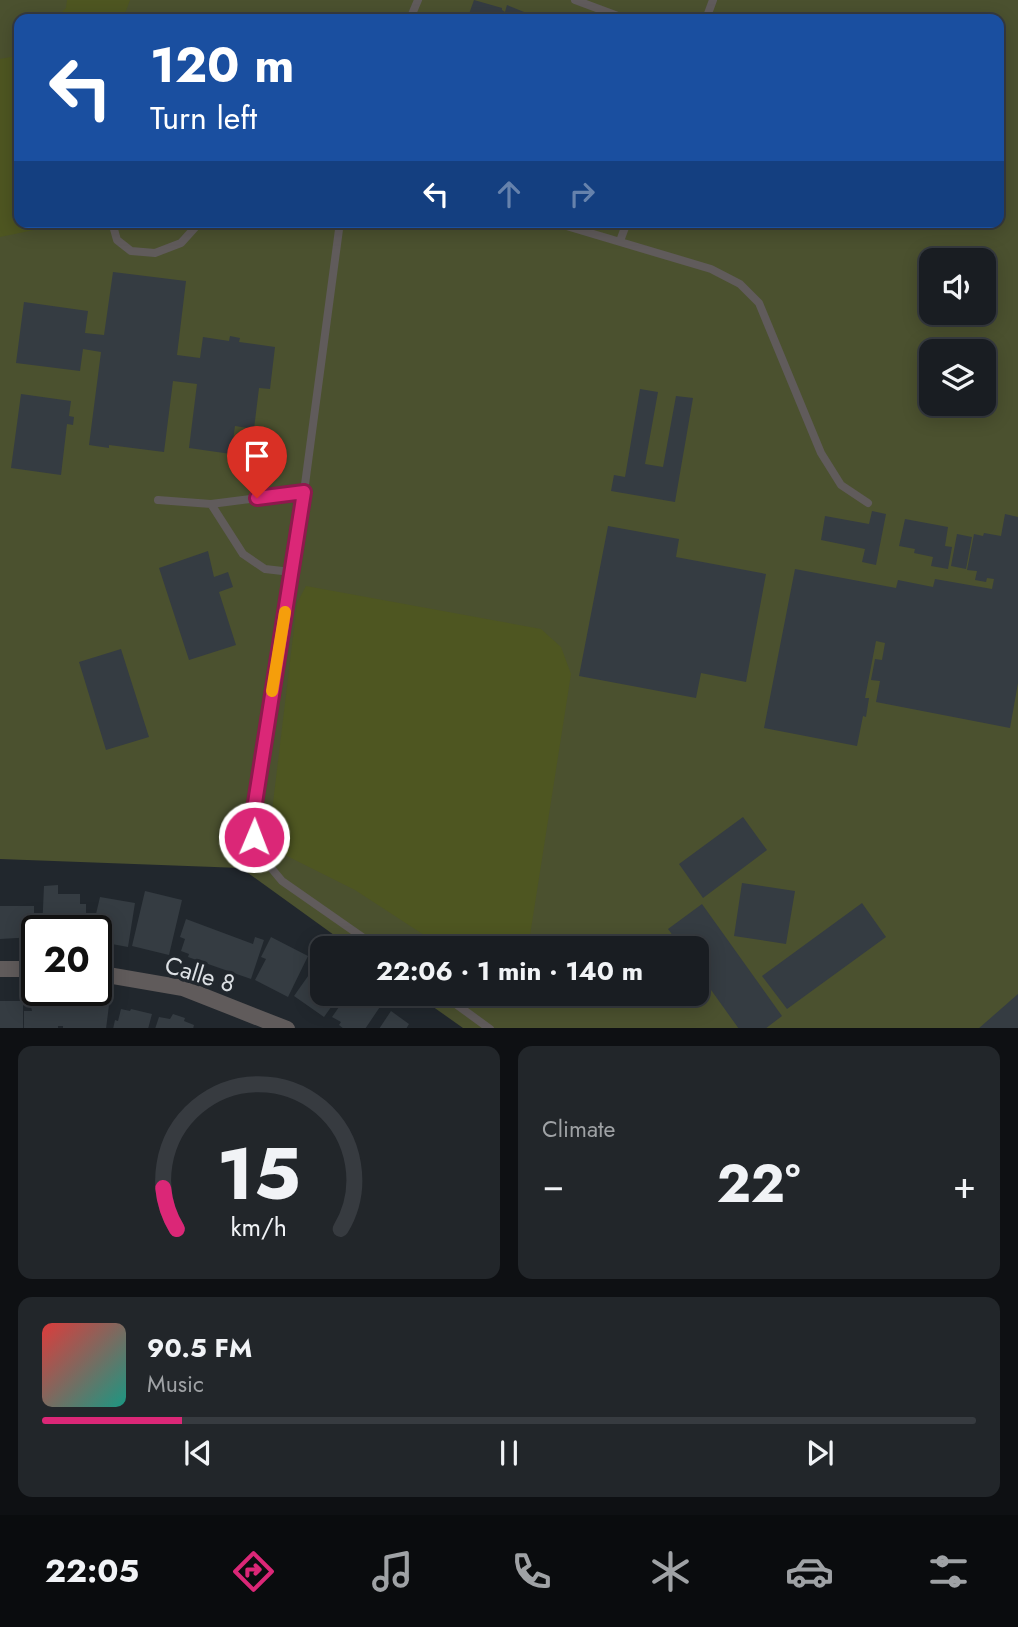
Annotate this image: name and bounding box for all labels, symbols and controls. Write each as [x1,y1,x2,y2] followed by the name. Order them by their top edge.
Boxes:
[150,30,294,100] text: 120 m
[35,42,126,133] icon: left
[150,95,257,141] text: Turn left
[417,175,455,213] icon: left
[490,175,528,213] icon: ahead
[563,175,601,213] icon: right
[919,248,996,416] map controls
[919,248,996,325] button: sound
[919,339,996,416] button: layers
[227,426,287,498] pin
[238,437,276,475] icon: arrive
[217,800,291,874] position arrow
[21,915,112,1006] speed limit sign: 20
[161,947,239,1001] street label: Calle 8
[376,952,643,990] text: 22:06 · 1 min · 140 m
[542,1112,615,1146] text: Climate
[217,1121,301,1226] text: 15
[717,1146,800,1222] text: 22°
[542,1157,564,1212] text: −
[953,1157,976,1212] text: +
[231,1208,287,1244] text: km/h
[147,1329,252,1367] text: 90.5 FM
[147,1367,204,1401] text: Music
[179,1434,217,1472] icon: previous
[490,1434,528,1472] icon: pause
[801,1434,839,1472] icon: next
[229,1547,278,1596] icon: directions
[368,1547,417,1596] icon: music
[507,1547,556,1596] icon: phone
[646,1547,695,1596] icon: climate
[785,1547,834,1596] icon: car
[924,1547,973,1596] icon: filters
[45,1548,139,1594] text: 22:05

